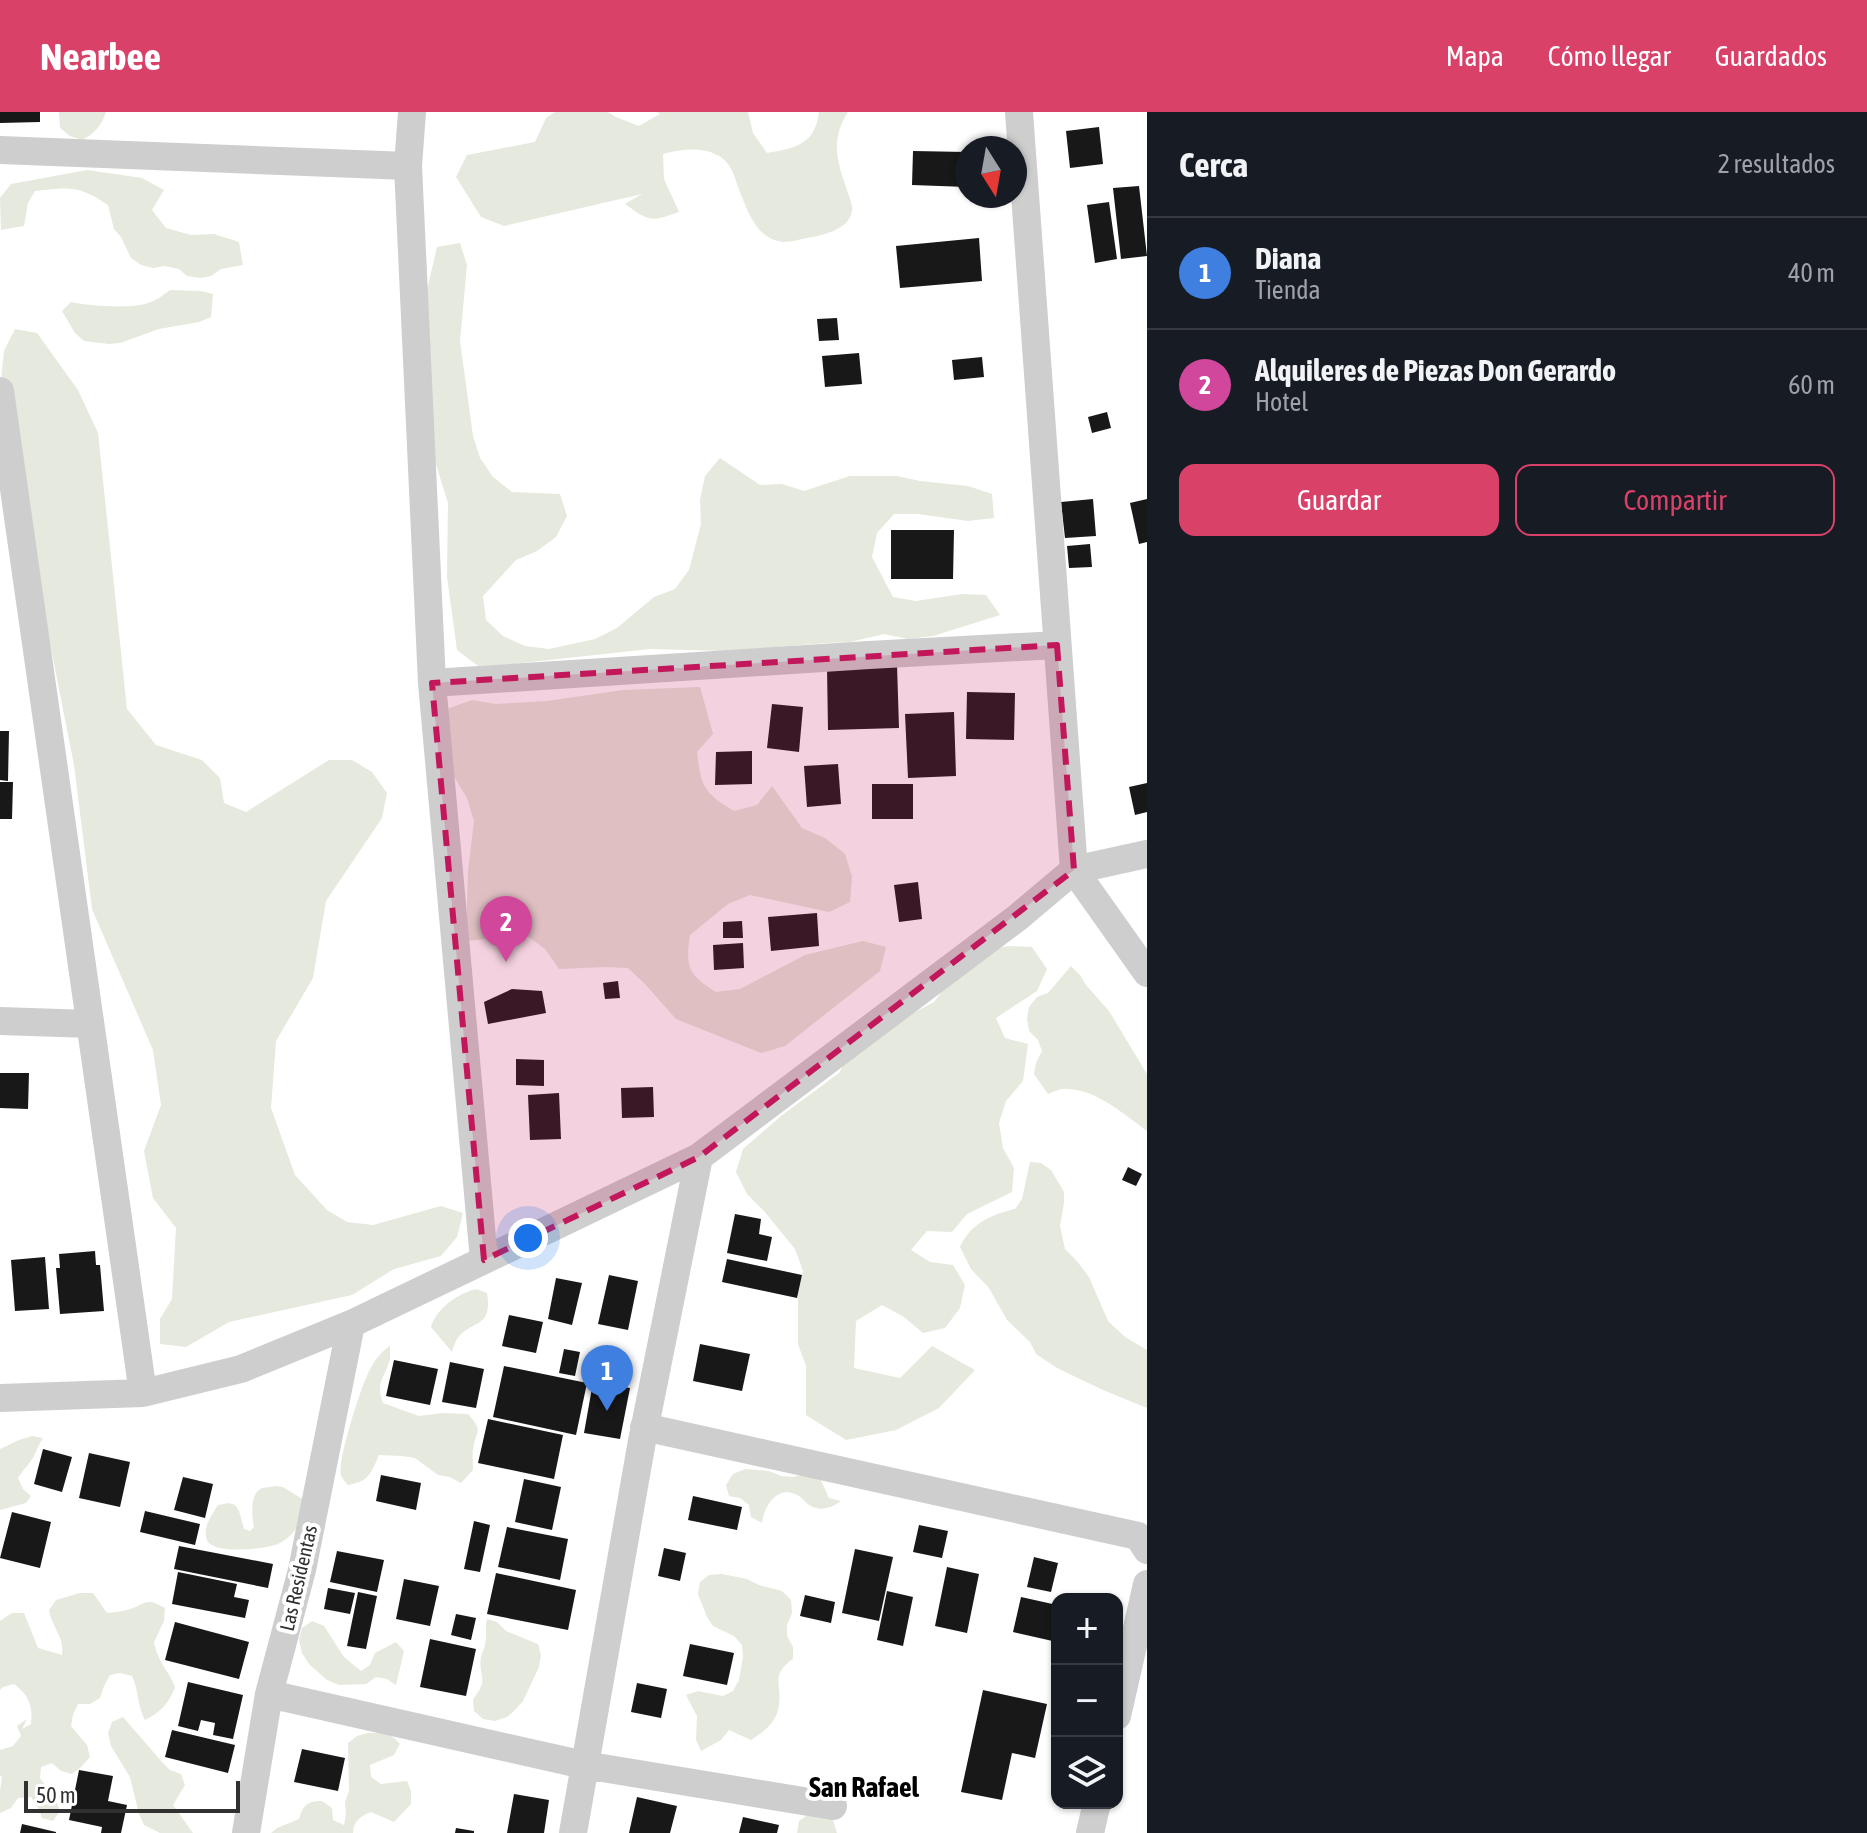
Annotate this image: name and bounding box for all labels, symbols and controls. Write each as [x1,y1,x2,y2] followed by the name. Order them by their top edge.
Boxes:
[40,35,161,78] text: Nearbee
[1446,40,1504,72] text: Mapa
[1548,40,1671,72] text: Cómo llegar
[1715,40,1827,72] text: Guardados
[955,136,1027,208] north arrow
[1179,145,1248,184] text: Cerca
[1718,149,1835,179] text: 2 resultados
[1255,241,1321,275] text: Diana
[1199,258,1211,288] text: 1
[1788,258,1835,288] text: 40 m
[1255,275,1321,305] text: Tienda
[1255,353,1616,387] text: Alquileres de Piezas Don Gerardo
[1199,370,1211,400] text: 2
[1788,370,1835,400] text: 60 m
[1255,387,1308,417] text: Hotel
[1179,464,1499,536] button: Guardar
[1515,464,1835,536] button: Compartir
[480,896,532,962] pin: 2
[508,1218,548,1258] your location
[581,1345,633,1411] pin: 1
[275,1523,321,1633] street label: Las Residentas
[1051,1593,1123,1809] map controls
[1051,1593,1123,1665] button: +
[1051,1665,1123,1737] button: −
[1051,1737,1123,1809] button: layers
[809,1771,920,1803] district label: San Rafael
[24,1777,240,1813] scale bar
[36,1782,76,1808] text: 50 m

